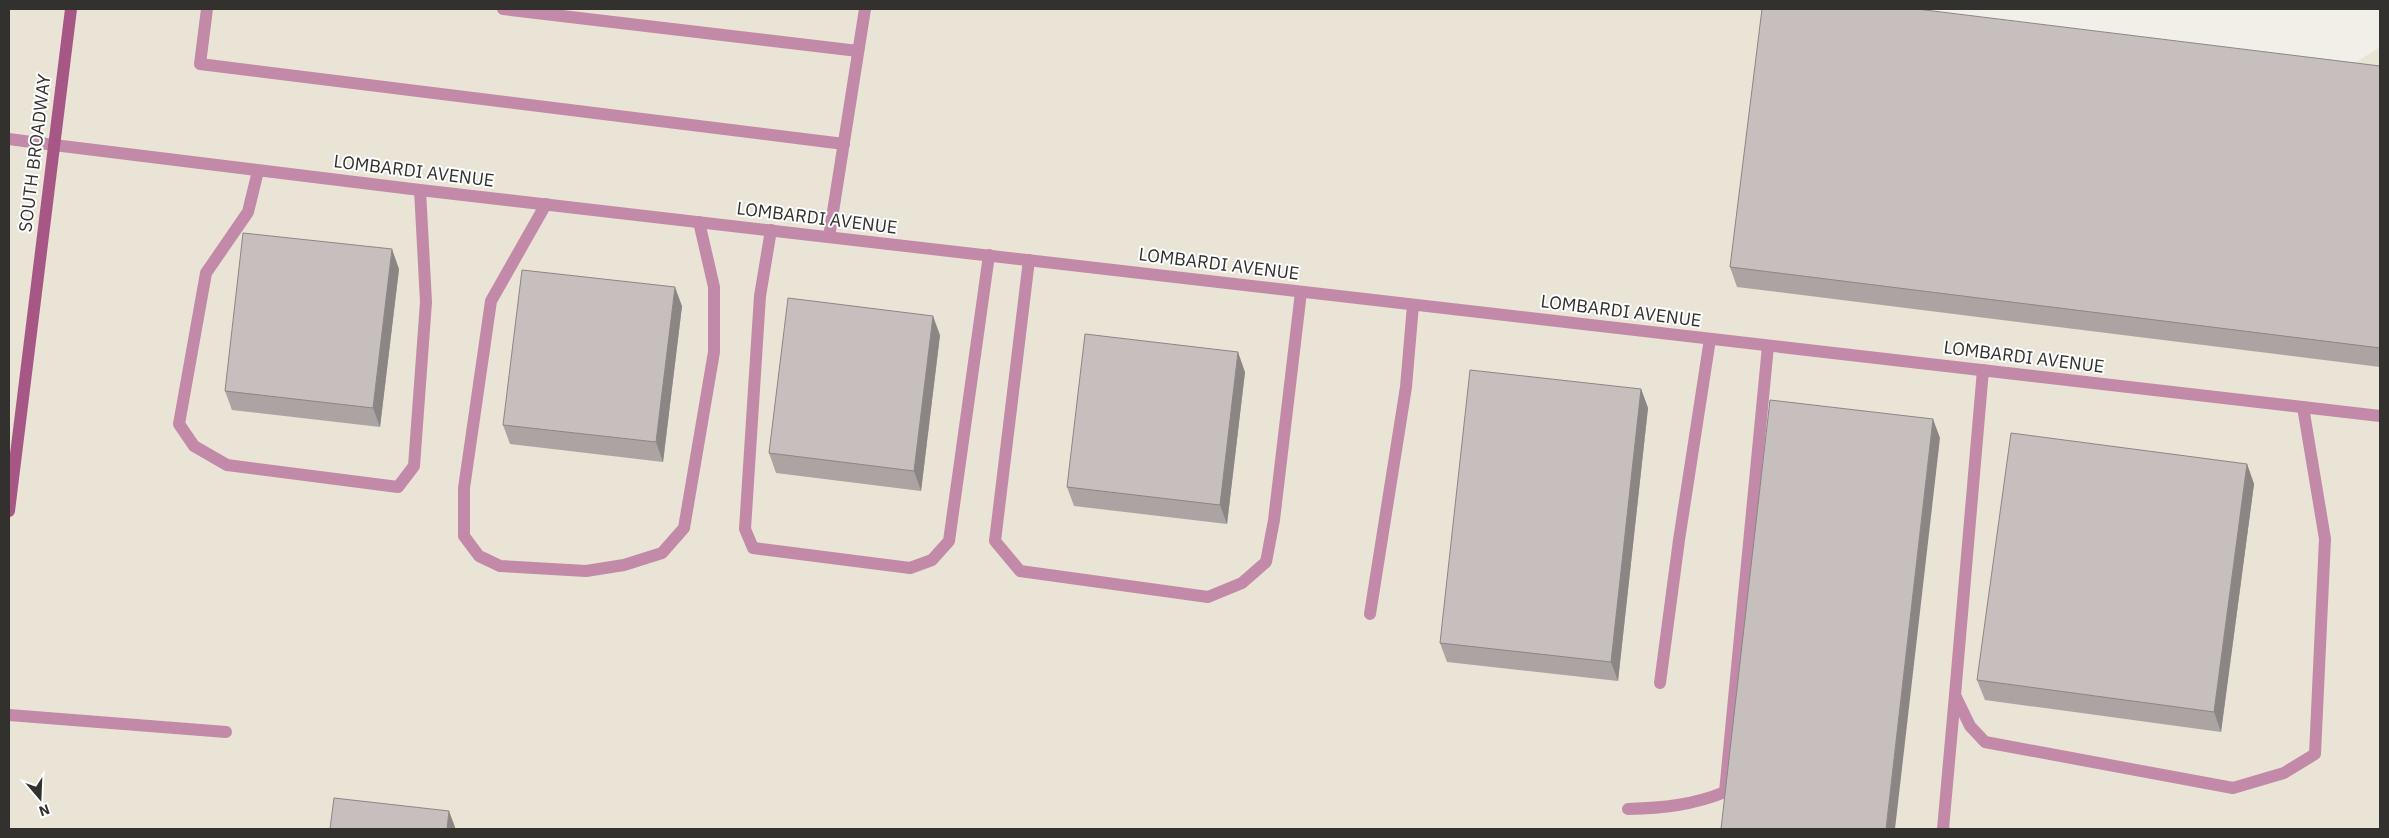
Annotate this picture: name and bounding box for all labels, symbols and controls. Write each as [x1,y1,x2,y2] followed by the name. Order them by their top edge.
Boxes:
[13,72,56,233] street label: SOUTH BROADWAY
[332,149,496,192] street label: LOMBARDI AVENUE
[735,196,899,239] street label: LOMBARDI AVENUE
[1137,242,1301,285] street label: LOMBARDI AVENUE
[1539,289,1703,332] street label: LOMBARDI AVENUE
[1942,335,2106,378] street label: LOMBARDI AVENUE
[15,773,65,823] north arrow
[37,800,52,820] text: N

